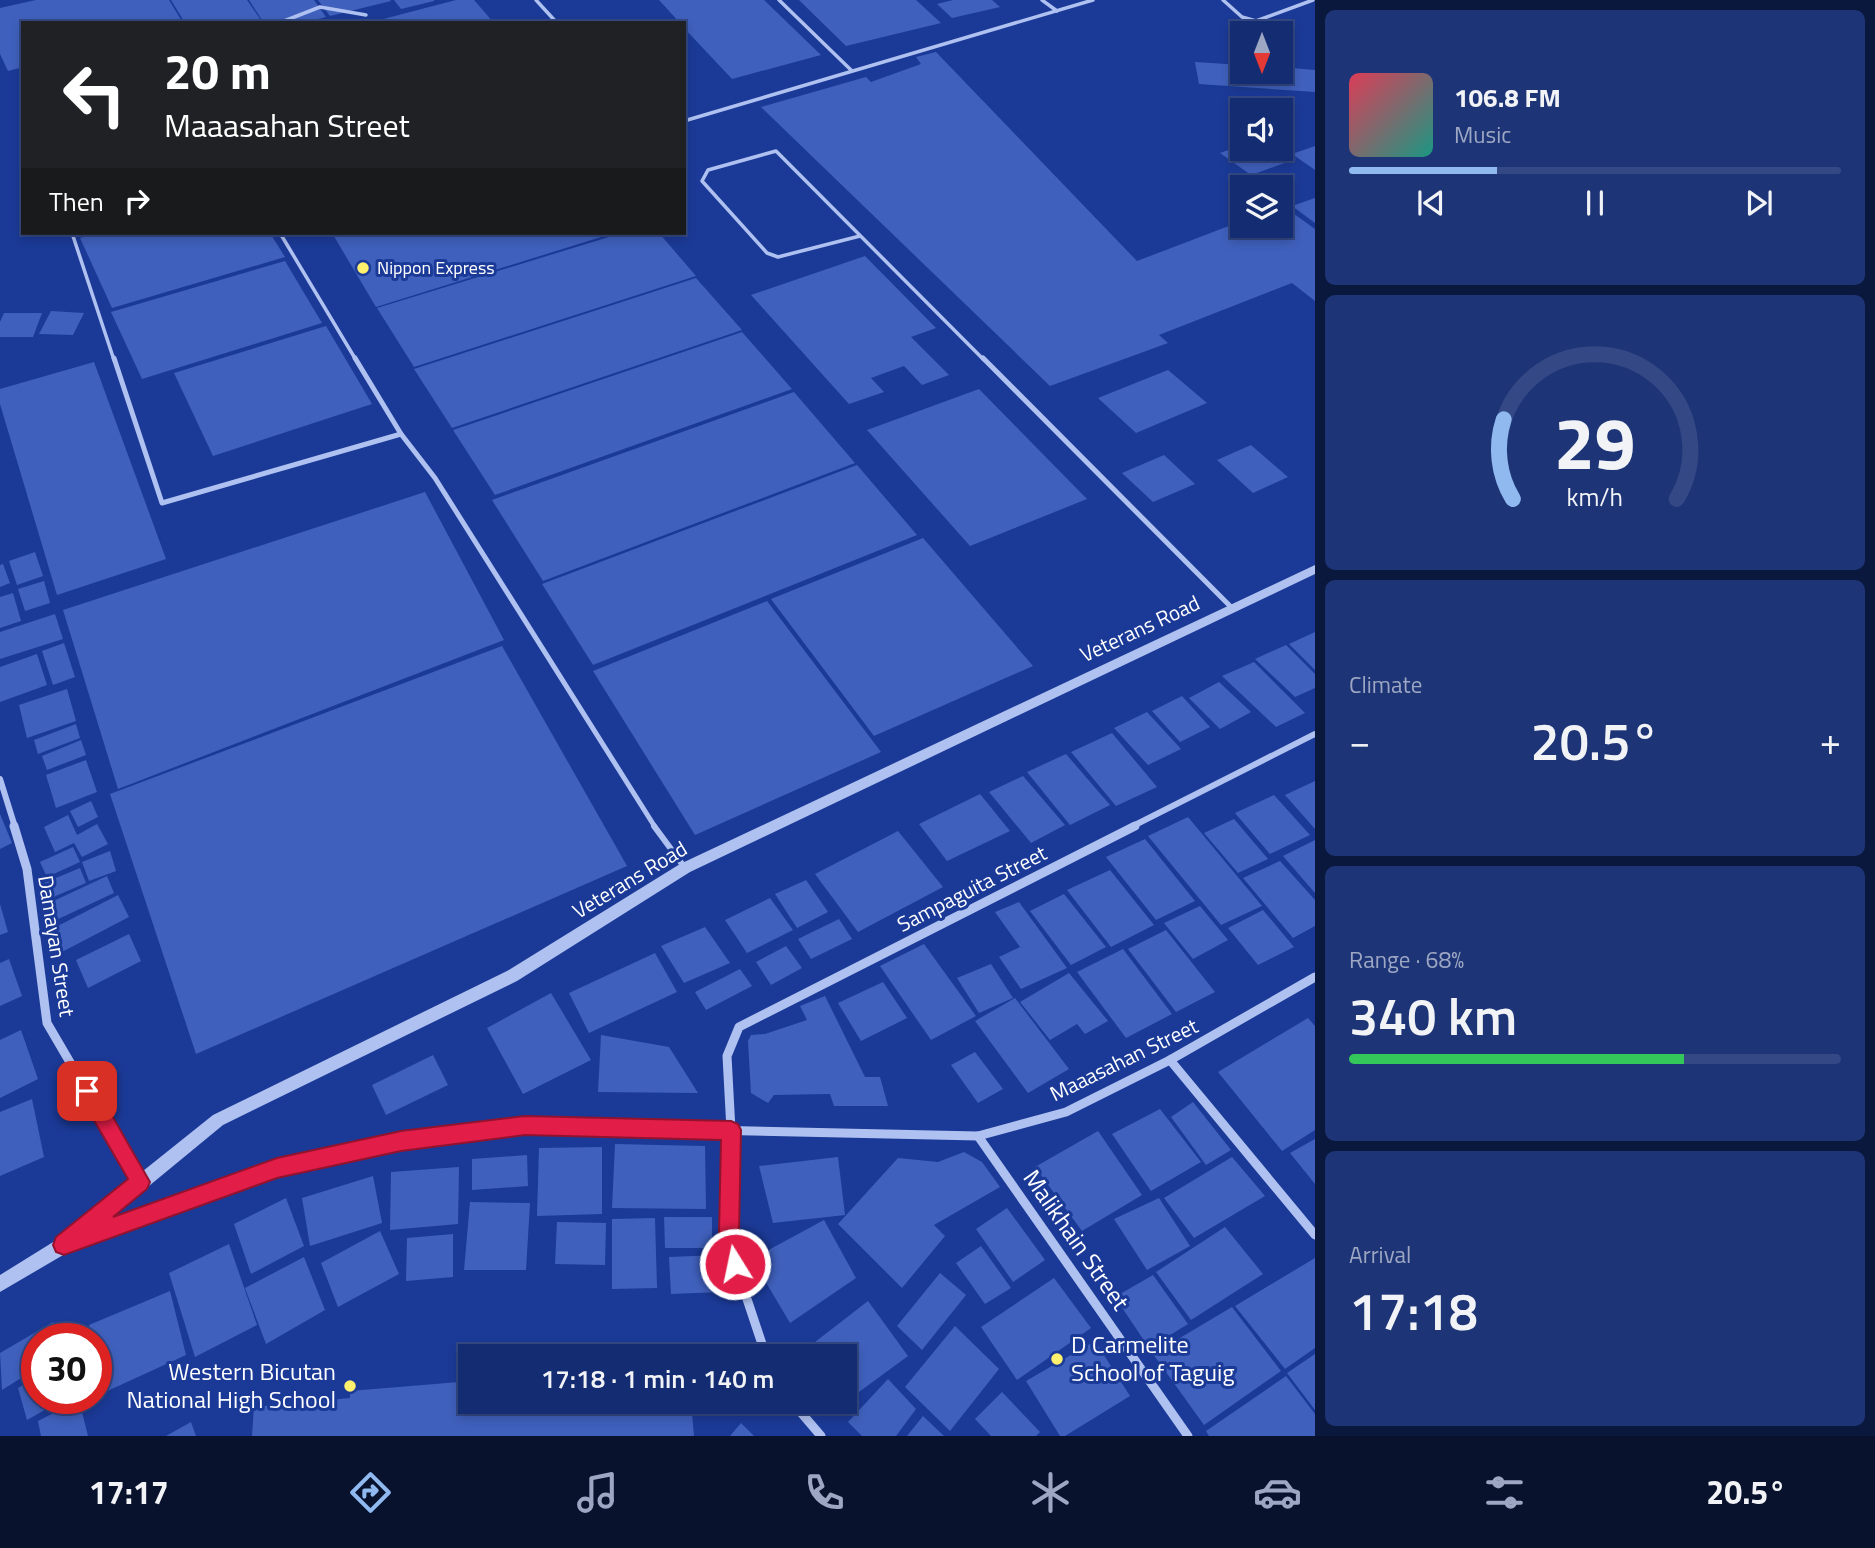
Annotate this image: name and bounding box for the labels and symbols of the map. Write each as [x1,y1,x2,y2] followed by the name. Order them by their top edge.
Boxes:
[1230,21,1293,84] north arrow
[377,254,495,281] place label: Nippon Express
[355,260,371,276] marker: Nippon Express
[1074,586,1205,670] street label: Veterans Road
[566,832,693,926] street label: Veterans Road
[891,836,1053,940] street label: Sampaguita Street
[30,873,84,1019] street label: Damayan Street
[1044,1009,1204,1109] street label: Maaasahan Street
[57,1061,117,1121] pin
[1015,1162,1139,1318] street label: Malikhain Street
[698,1227,772,1301] position arrow
[21,1323,112,1414] speed limit sign: 30
[1071,1326,1235,1390] place label: D Carmelite School of Taguig
[1049,1351,1065,1367] marker: D Carmelite School of Taguig
[126,1353,336,1417] place label: Western Bicutan National High School
[342,1378,358,1394] marker: Western Bicutan National High School

